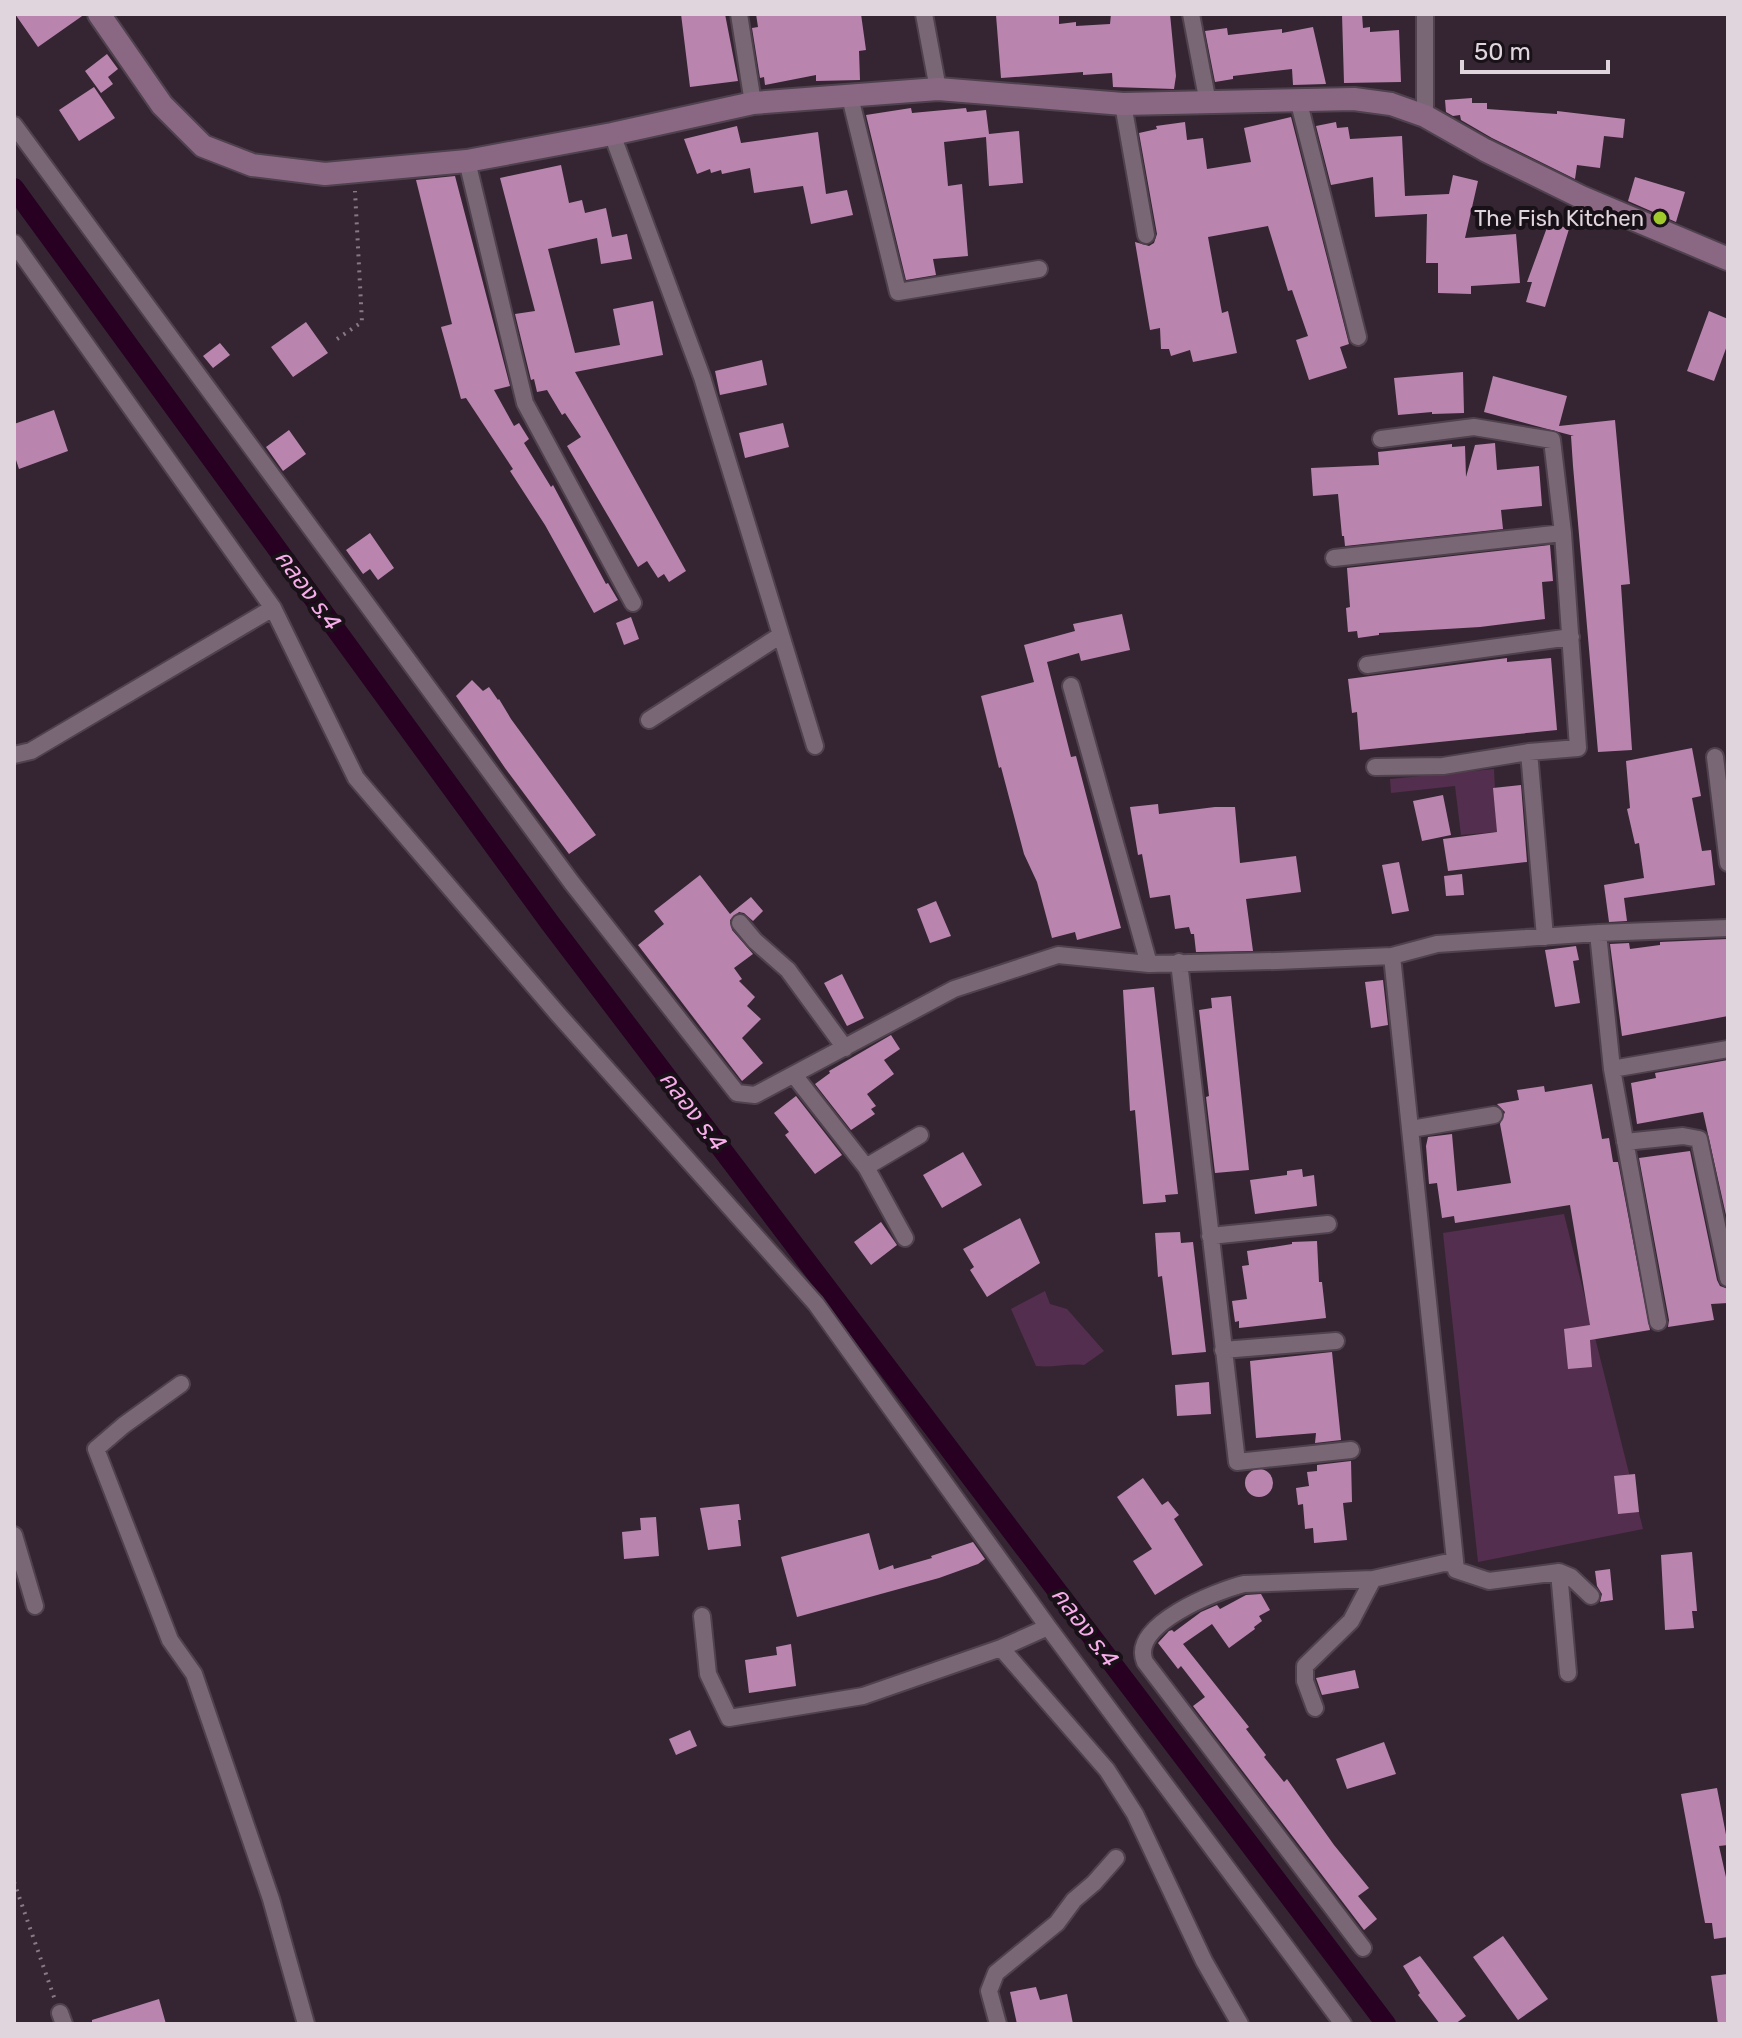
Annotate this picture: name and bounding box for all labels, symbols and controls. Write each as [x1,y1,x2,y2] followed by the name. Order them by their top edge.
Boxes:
[1462,24,1608,74] scale bar
[1474,38,1531,66] text: 50 m
[1474,205,1644,232] place label: The Fish Kitchen
[1651,209,1669,227] marker: The Fish Kitchen
[269,544,347,636] water label: คลอง ร.4
[654,1065,732,1157] water label: คลอง ร.4
[1046,1581,1124,1673] water label: คลอง ร.4

